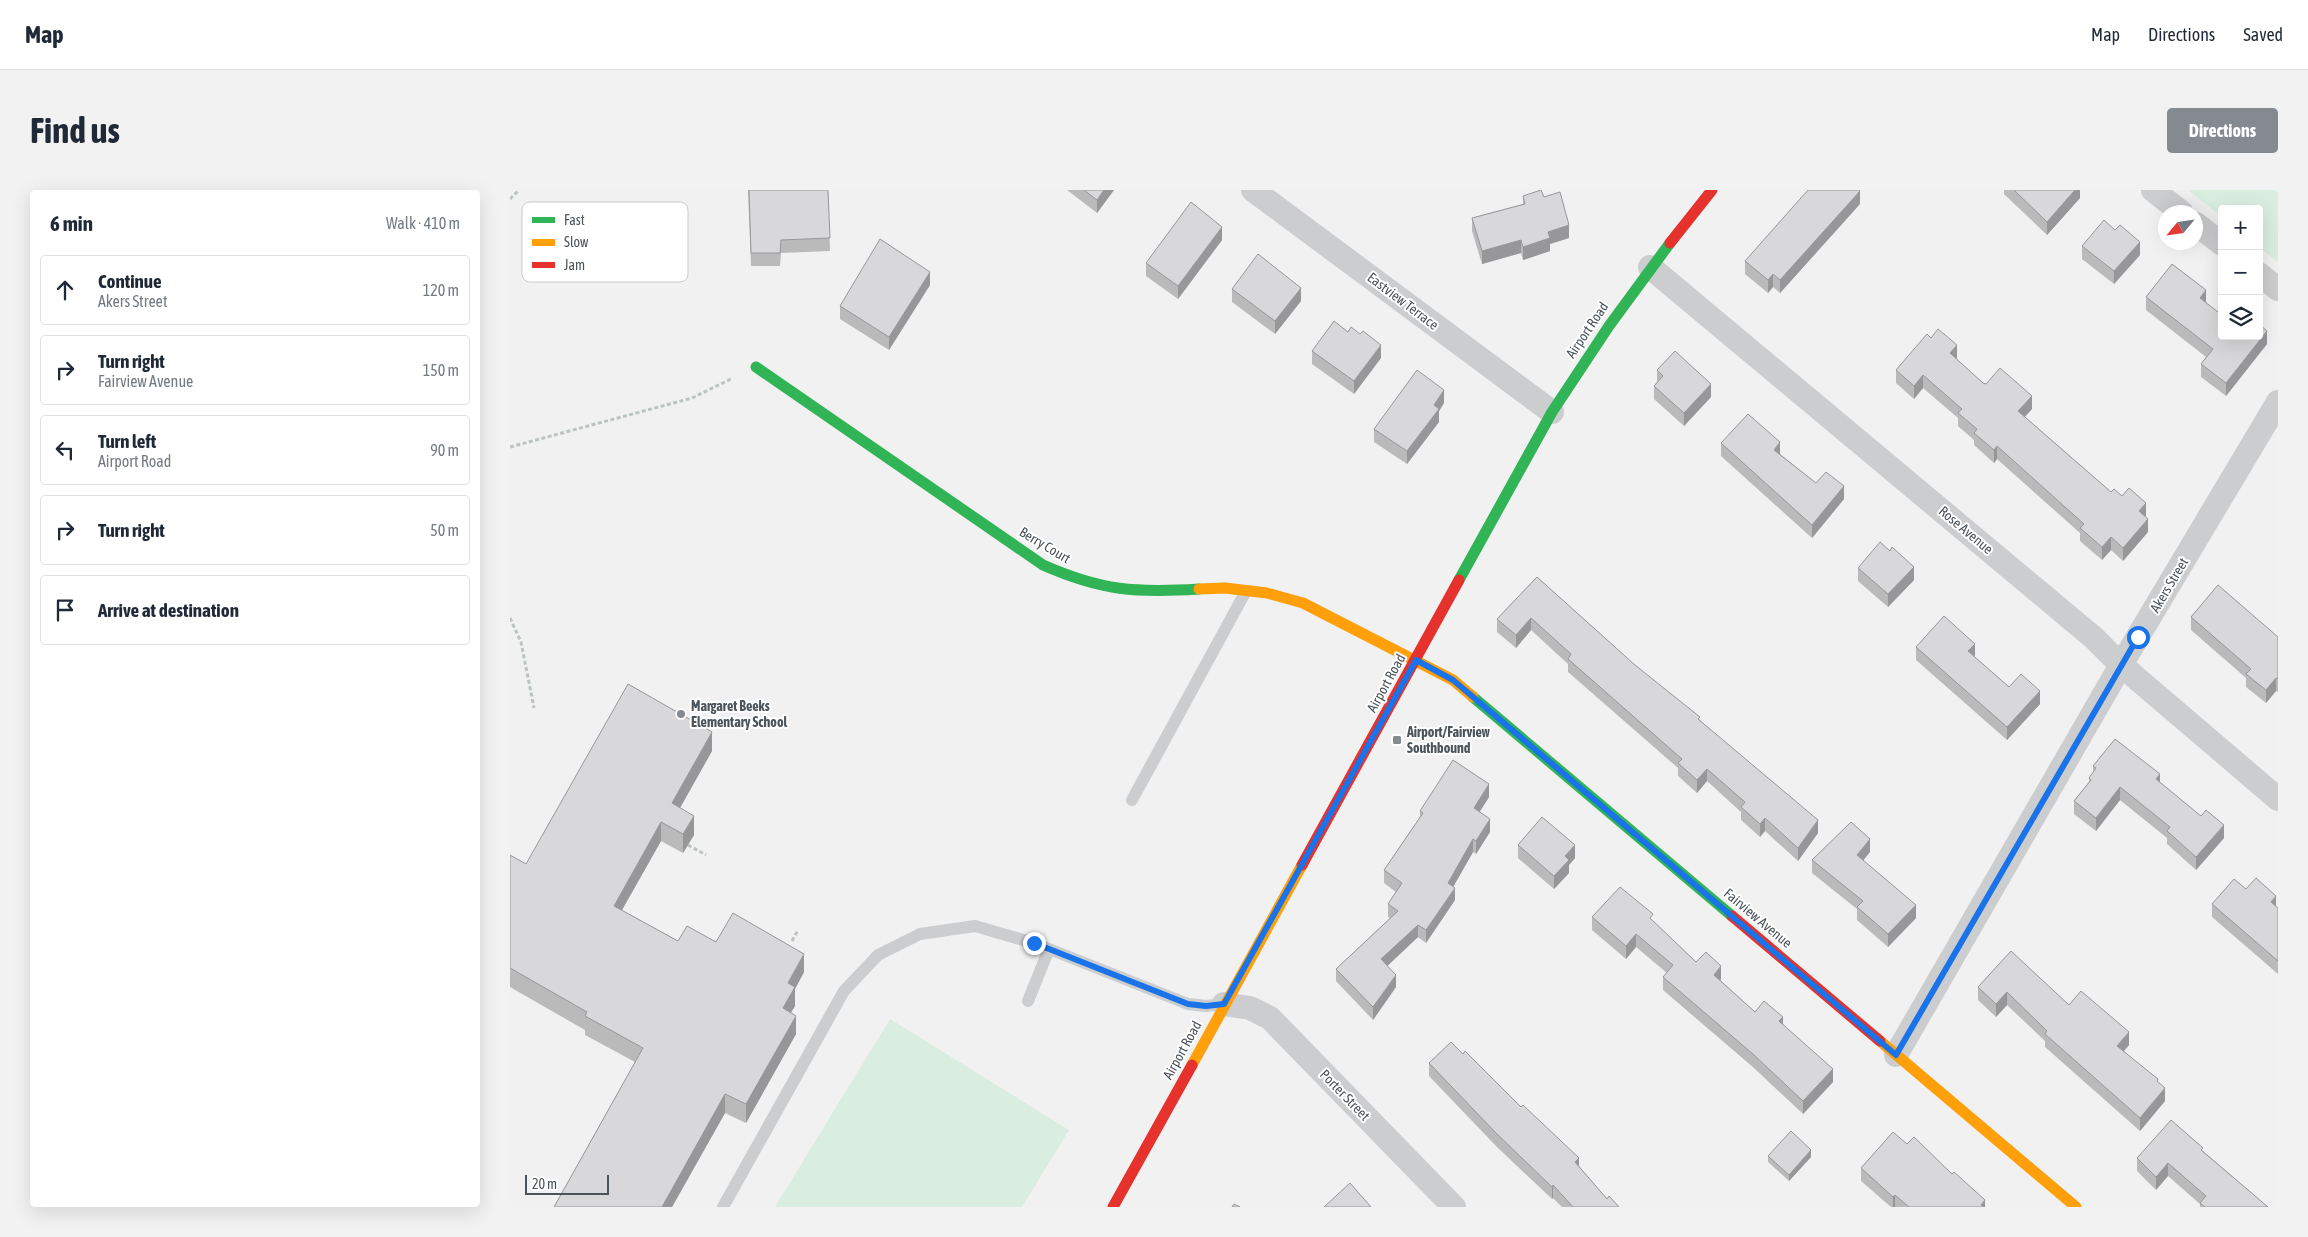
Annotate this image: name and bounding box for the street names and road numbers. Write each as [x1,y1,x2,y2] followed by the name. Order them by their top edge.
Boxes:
[1364,269,1442,333] street label: Eastview Terrace
[1562,299,1612,361] street label: Airport Road
[1936,503,1996,557] street label: Rose Avenue
[1017,524,1073,566] street label: Berry Court
[2146,555,2192,615] street label: Akers Street
[1363,651,1409,715] street label: Airport Road
[1721,885,1795,951] street label: Fairview Avenue
[1159,1018,1205,1082] street label: Airport Road
[1317,1066,1373,1124] street label: Porter Street

